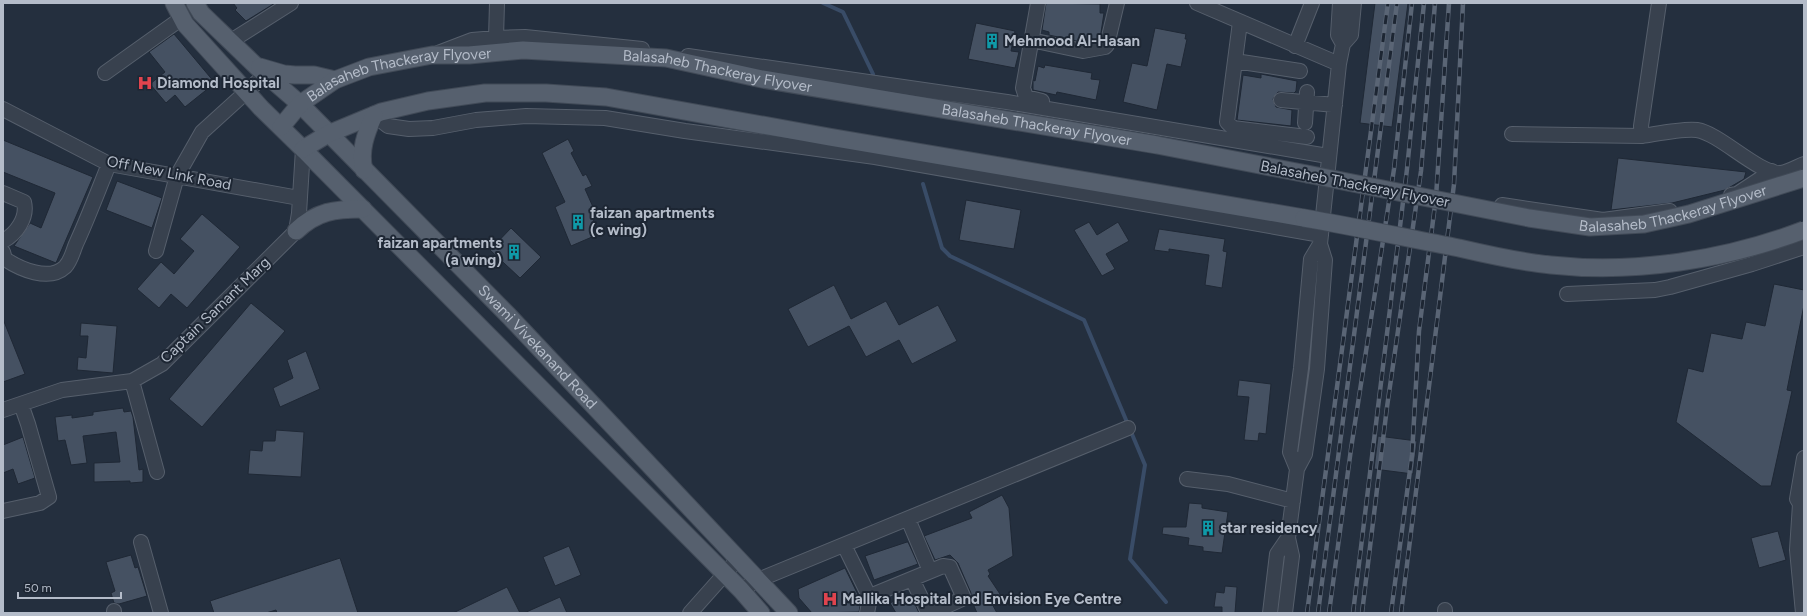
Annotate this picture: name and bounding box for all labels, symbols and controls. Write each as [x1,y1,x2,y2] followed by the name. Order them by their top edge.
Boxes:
[983,32,1001,50] building icon: Mehmood Al-Hasan
[1004,32,1140,50] place label: Mehmood Al-Hasan
[303,44,492,106] street label: Balasaheb Thackeray Flyover
[622,47,813,96] street label: Balasaheb Thackeray Flyover
[136,74,154,92] hospital icon: Diamond Hospital
[157,74,280,92] place label: Diamond Hospital
[940,100,1133,150] street label: Balasaheb Thackeray Flyover
[105,152,233,194] street label: Off New Link Road
[1259,157,1451,211] street label: Balasaheb Thackeray Flyover
[1578,181,1769,236] street label: Balasaheb Thackeray Flyover
[590,204,715,239] place label: faizan apartments (c wing)
[569,213,587,231] building icon: faizan apartments (c wing)
[377,234,502,269] place label: faizan apartments (a wing)
[505,243,523,261] building icon: faizan apartments (a wing)
[156,253,274,367] street label: Captain Samant Marg
[474,281,601,413] street label: Swami Vivekanand Road
[1199,519,1217,537] building icon: star residency
[1220,519,1318,537] place label: star residency
[18,574,121,600] scale bar
[24,581,52,595] text: 50 m
[821,590,839,608] hospital icon: Mallika Hospital and Envision Eye Centre
[842,590,1122,608] place label: Mallika Hospital and Envision Eye Centre

